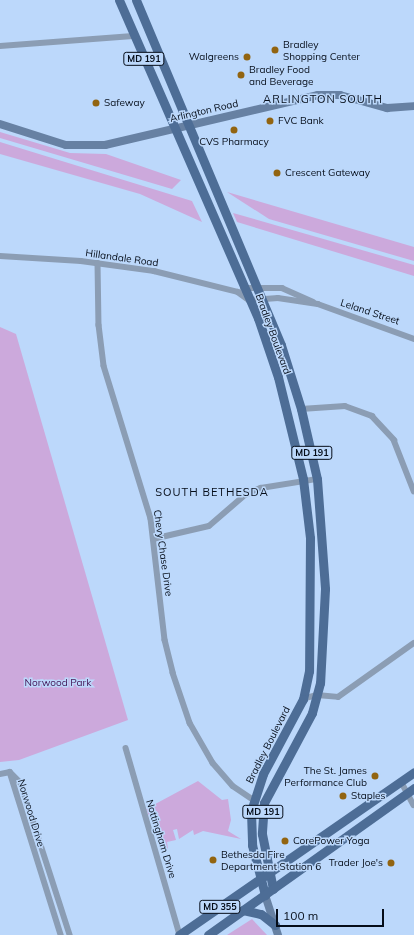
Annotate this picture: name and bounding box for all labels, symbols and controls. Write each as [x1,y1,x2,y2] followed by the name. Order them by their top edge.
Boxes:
[283,38,360,62] place label: Bradley Shopping Center
[270,45,280,55] marker: Bradley Shopping Center
[189,51,239,63] place label: Walgreens
[123,52,165,66] road number: MD 191
[242,52,252,62] marker: Walgreens
[249,63,313,86] place label: Bradley Food and Beverage
[236,70,246,80] marker: Bradley Food and Beverage
[263,92,383,106] district label: ARLINGTON SOUTH
[104,97,145,109] place label: Safeway
[169,97,239,125] street label: Arlington Road
[91,98,101,108] marker: Safeway
[278,115,324,127] place label: FVC Bank
[265,116,275,126] marker: FVC Bank
[229,125,239,135] marker: CVS Pharmacy
[199,136,269,148] place label: CVS Pharmacy
[285,167,370,179] place label: Crescent Gateway
[272,168,282,178] marker: Crescent Gateway
[85,247,159,269] street label: Hillandale Road
[253,292,293,376] street label: Bradley Boulevard
[339,297,401,327] street label: Leland Street
[291,446,333,460] road number: MD 191
[155,485,269,499] district label: SOUTH BETHESDA
[151,509,175,597] street label: Chevy Chase Drive
[25,677,91,689] park label: Norwood Park
[243,704,293,786] street label: Bradley Boulevard
[284,764,367,788] place label: The St. James Performance Club
[370,771,380,781] marker: The St. James Performance Club
[15,778,47,848] street label: Norwood Drive
[351,790,385,802] place label: Staples
[338,791,348,801] marker: Staples
[143,798,179,880] street label: Nottingham Drive
[242,805,284,819] road number: MD 191
[293,835,369,847] place label: CorePower Yoga
[280,836,290,846] marker: CorePower Yoga
[221,848,321,872] place label: Bethesda Fire Department Station 6
[208,855,218,865] marker: Bethesda Fire Department Station 6
[329,857,383,869] place label: Trader Joe's
[386,858,396,868] marker: Trader Joe's
[199,900,241,914] road number: MD 355
[278,901,386,927] scale bar
[283,908,318,923] text: 100 m

